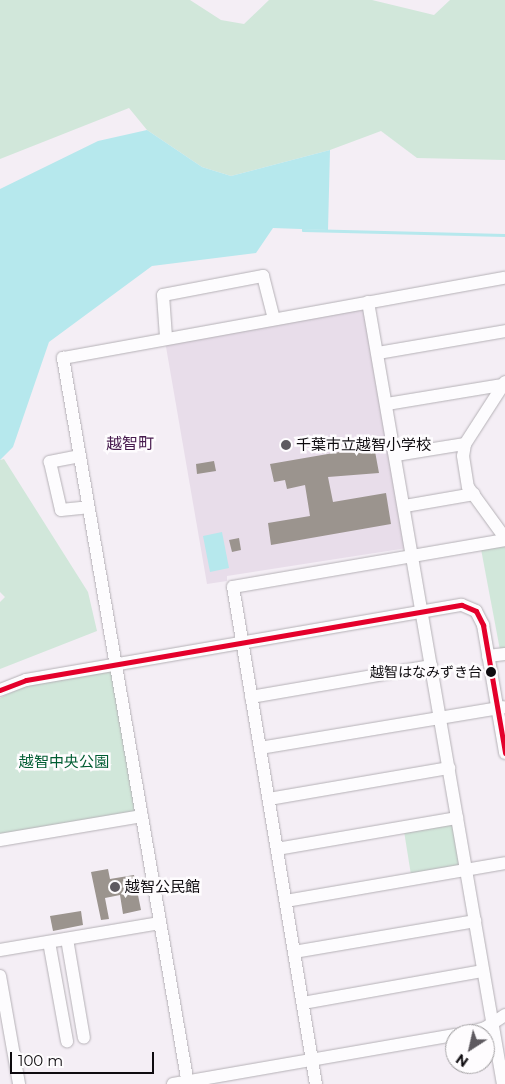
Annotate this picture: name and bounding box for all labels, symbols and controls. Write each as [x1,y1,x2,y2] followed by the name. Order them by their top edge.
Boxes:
[106,434,154,454] district label: 越智町
[296,436,431,454] place label: 千葉市立越智小学校
[280,439,292,451] marker: 千葉市立越智小学校
[370,664,482,680] place label: 越智はなみずき台
[486,667,496,677] marker: 越智はなみずき台
[19,753,109,771] park label: 越智中央公園
[125,878,200,896] place label: 越智公民館
[109,881,121,893] marker: 越智公民館
[445,1024,495,1074] north arrow
[12,1042,156,1074] scale bar
[452,1050,472,1071] text: N
[18,1051,63,1070] text: 100 m

